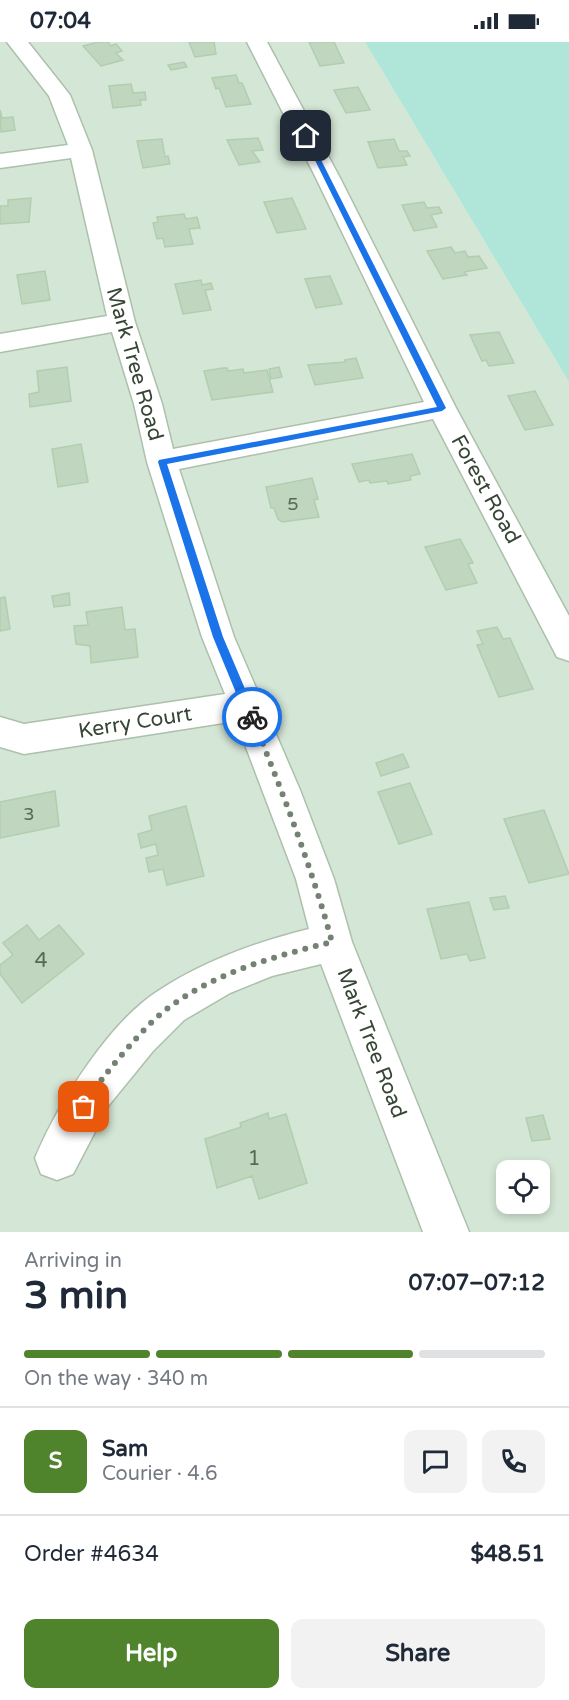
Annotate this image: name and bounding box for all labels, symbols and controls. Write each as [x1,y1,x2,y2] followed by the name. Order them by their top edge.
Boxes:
[30,8,91,34] text: 07:04
[280,110,331,161] pin
[289,119,322,152] icon: home
[101,285,168,444] street label: Mark Tree Road
[445,430,526,548] street label: Forest Road
[287,493,299,515] house number: 5
[222,687,282,747] courier
[76,701,194,744] street label: Kerry Court
[236,701,269,734] icon: bike
[23,803,35,825] house number: 3
[34,948,48,973] house number: 4
[331,965,412,1122] street label: Mark Tree Road
[58,1081,109,1132] pin
[67,1090,100,1123] icon: bag
[247,1146,261,1171] house number: 1
[496,1160,550,1214] map controls
[496,1160,550,1214] button: locate
[24,1249,122,1273] text: Arriving in
[408,1270,545,1296] text: 07:07–07:12
[24,1272,128,1319] text: 3 min
[24,1367,208,1391] text: On the way · 340 m
[404,1430,467,1493] button: chat
[482,1430,545,1493] button: phone
[102,1436,148,1462] text: Sam
[49,1448,62,1474] text: S
[102,1462,217,1486] text: Courier · 4.6
[24,1541,159,1567] text: Order #4634
[470,1541,545,1567] text: $48.51
[24,1619,279,1688] button: Help
[291,1619,545,1688] button: Share

